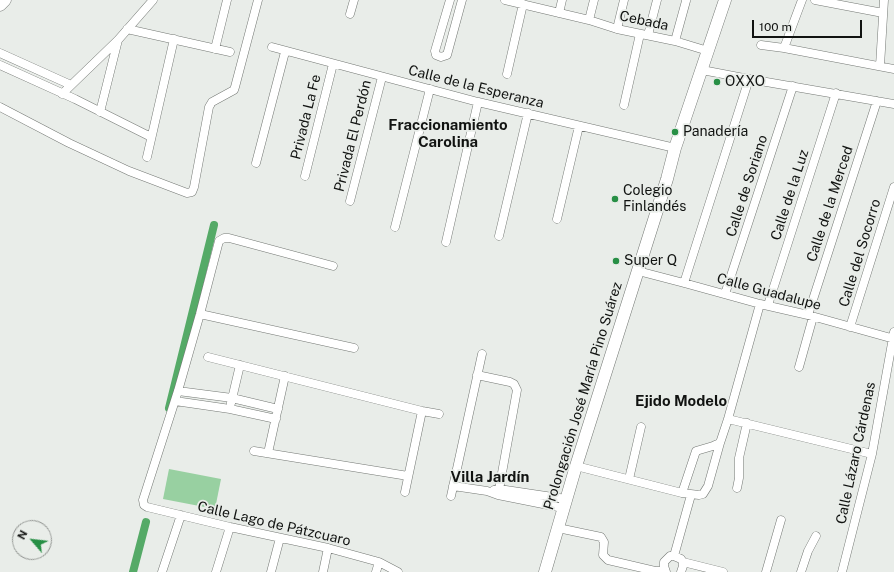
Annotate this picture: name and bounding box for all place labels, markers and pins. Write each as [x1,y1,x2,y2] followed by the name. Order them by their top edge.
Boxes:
[725,74,765,90] place label: OXXO
[712,77,722,87] marker: OXXO
[683,124,748,140] place label: Panadería
[670,127,680,137] marker: Panadería
[623,183,686,216] place label: Colegio Finlandés
[610,194,620,204] marker: Colegio Finlandés
[624,253,677,269] place label: Super Q
[611,256,621,266] marker: Super Q

